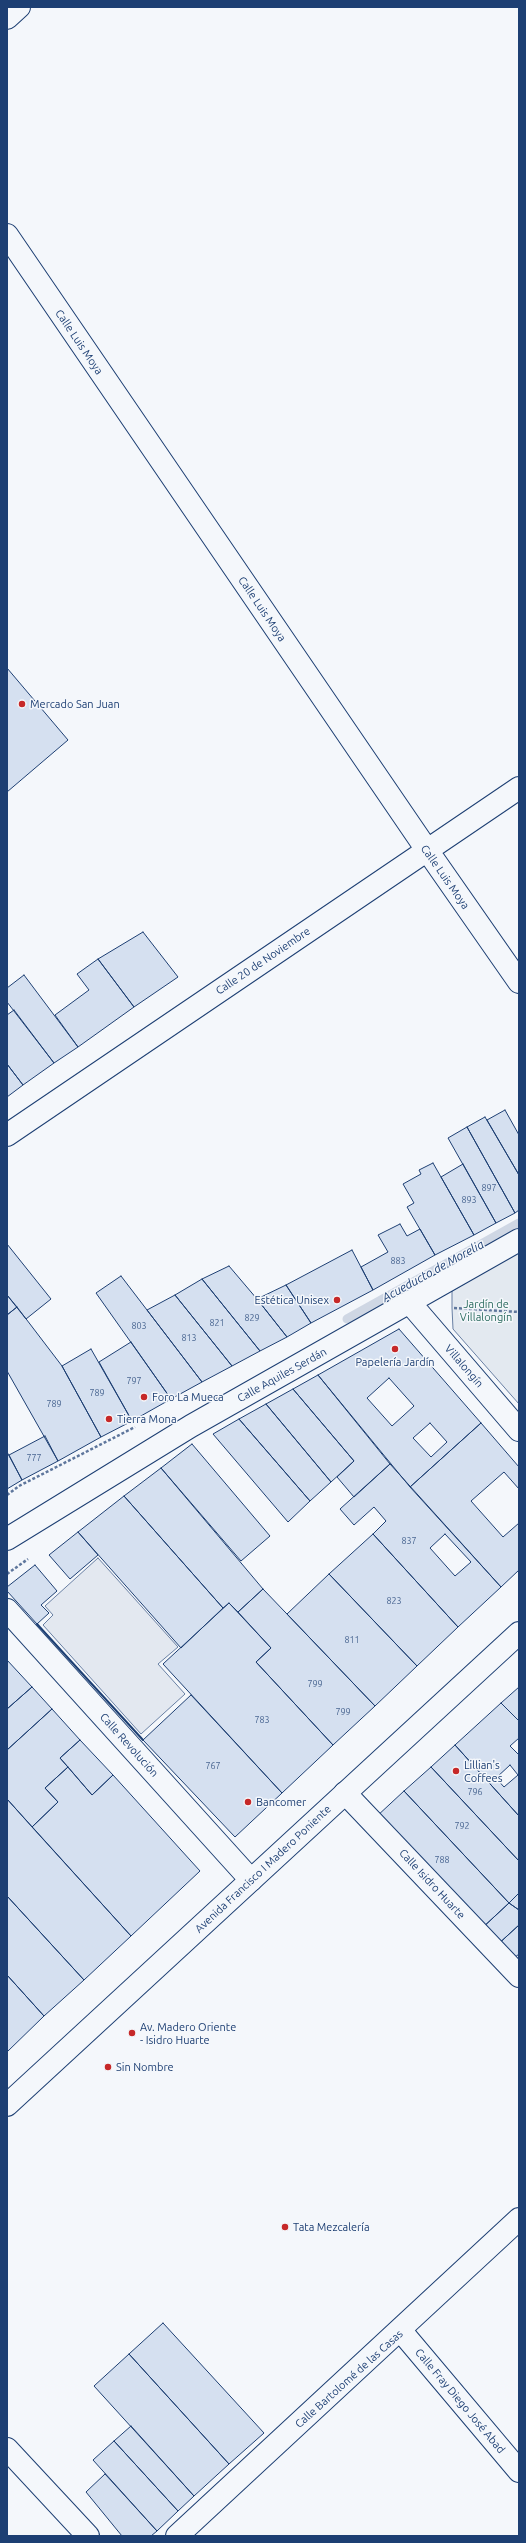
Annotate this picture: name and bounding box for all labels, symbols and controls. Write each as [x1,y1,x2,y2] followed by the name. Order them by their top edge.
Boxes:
[52,307,106,377] street label: Calle Luis Moya
[235,574,289,644] street label: Calle Luis Moya
[30,697,120,711] place label: Mercado San Juan
[17,699,27,709] marker: Mercado San Juan
[418,842,472,912] street label: Calle Luis Moya
[213,924,313,998] street label: Calle 20 de Noviembre
[481,1183,497,1193] house number: 897
[461,1195,477,1205] house number: 893
[380,1237,486,1305] water label: Acueducto de Morelia
[390,1256,406,1266] house number: 883
[255,1293,329,1307] place label: Estética Unisex
[332,1295,342,1305] marker: Estética Unisex
[460,1297,512,1323] park label: Jardín de Villalongín
[244,1313,260,1323] house number: 829
[209,1318,225,1328] house number: 821
[131,1321,147,1331] house number: 803
[181,1333,197,1343] house number: 813
[442,1342,486,1390] street label: Villalongín
[390,1344,400,1354] marker: Papelería Jardín
[235,1345,329,1405] street label: Calle Aquiles Serdán
[355,1355,435,1369] place label: Papelería Jardín
[126,1376,142,1386] house number: 797
[89,1388,105,1398] house number: 789
[152,1390,224,1404] place label: Foro La Mueca
[139,1392,149,1402] marker: Foro La Mueca
[46,1399,62,1409] house number: 789
[117,1412,177,1426] place label: Tierra Mona
[104,1414,114,1424] marker: Tierra Mona
[26,1453,42,1463] house number: 777
[401,1536,417,1546] house number: 837
[386,1596,402,1606] house number: 823
[344,1635,360,1645] house number: 811
[307,1679,323,1689] house number: 799
[335,1707,351,1717] house number: 799
[97,1710,161,1780] street label: Calle Revolución
[254,1715,270,1725] house number: 783
[464,1758,502,1784] place label: Lillian's Coffees
[205,1761,221,1771] house number: 767
[451,1766,461,1776] marker: Lillian's Coffees
[467,1787,483,1797] house number: 796
[256,1795,306,1809] place label: Bancomer
[243,1797,253,1807] marker: Bancomer
[192,1802,334,1936] street label: Avenida Francisco I Madero Poniente
[454,1821,470,1831] house number: 792
[396,1846,468,1922] street label: Calle Isidro Huarte
[434,1855,450,1865] house number: 788
[140,2020,236,2046] place label: Av. Madero Oriente - Isidro Huarte
[127,2028,137,2038] marker: Av. Madero Oriente - Isidro Huarte
[116,2060,174,2074] place label: Sin Nombre
[103,2062,113,2072] marker: Sin Nombre
[293,2220,370,2234] place label: Tata Mezcalería
[280,2222,290,2232] marker: Tata Mezcalería
[292,2327,406,2431] street label: Calle Bartolomé de las Casas
[412,2346,508,2456] street label: Calle Fray Diego José Abad

